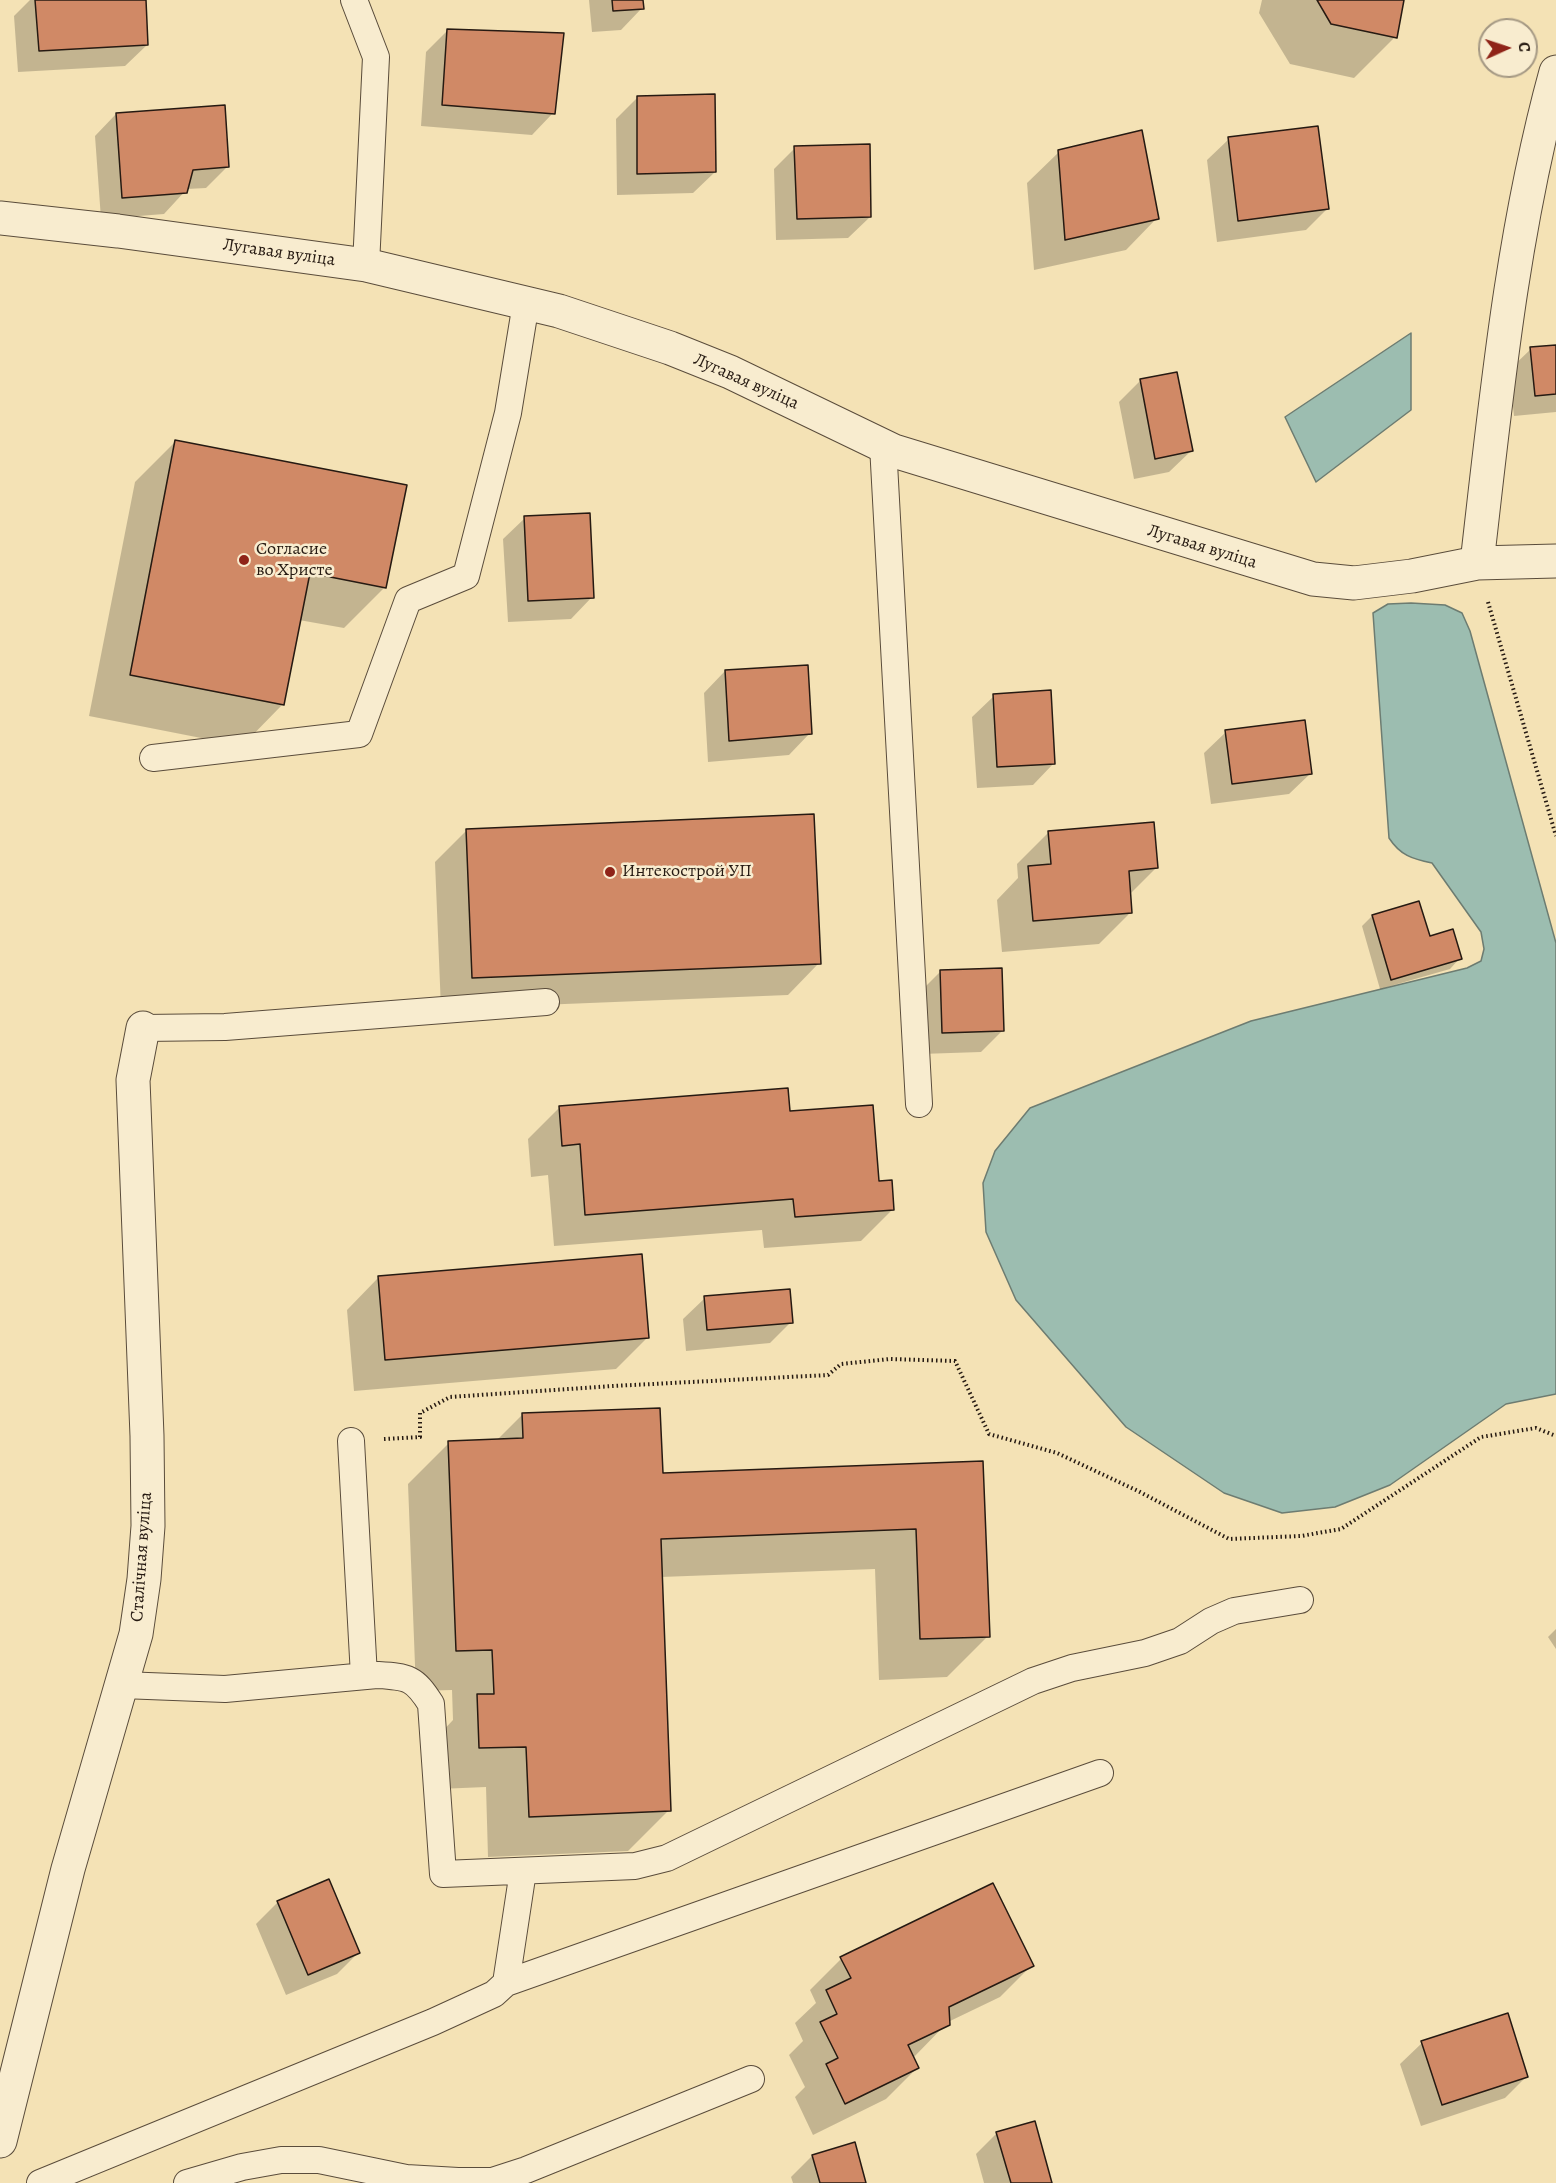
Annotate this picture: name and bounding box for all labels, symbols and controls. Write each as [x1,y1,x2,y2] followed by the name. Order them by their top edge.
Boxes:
[1478,18,1538,78] north arrow
[1513,42,1535,53] text: С
[221,234,337,272] street label: Лугавая вуліца
[690,349,802,415] street label: Лугавая вуліца
[1145,520,1259,574] street label: Лугавая вуліца
[256,539,333,582] place label: Согласие во Христе
[237,553,251,567] marker: Согласие во Христе
[622,861,752,883] place label: Интекострой УП
[603,865,617,879] marker: Интекострой УП
[127,1491,157,1623] street label: Сталічная вуліца

